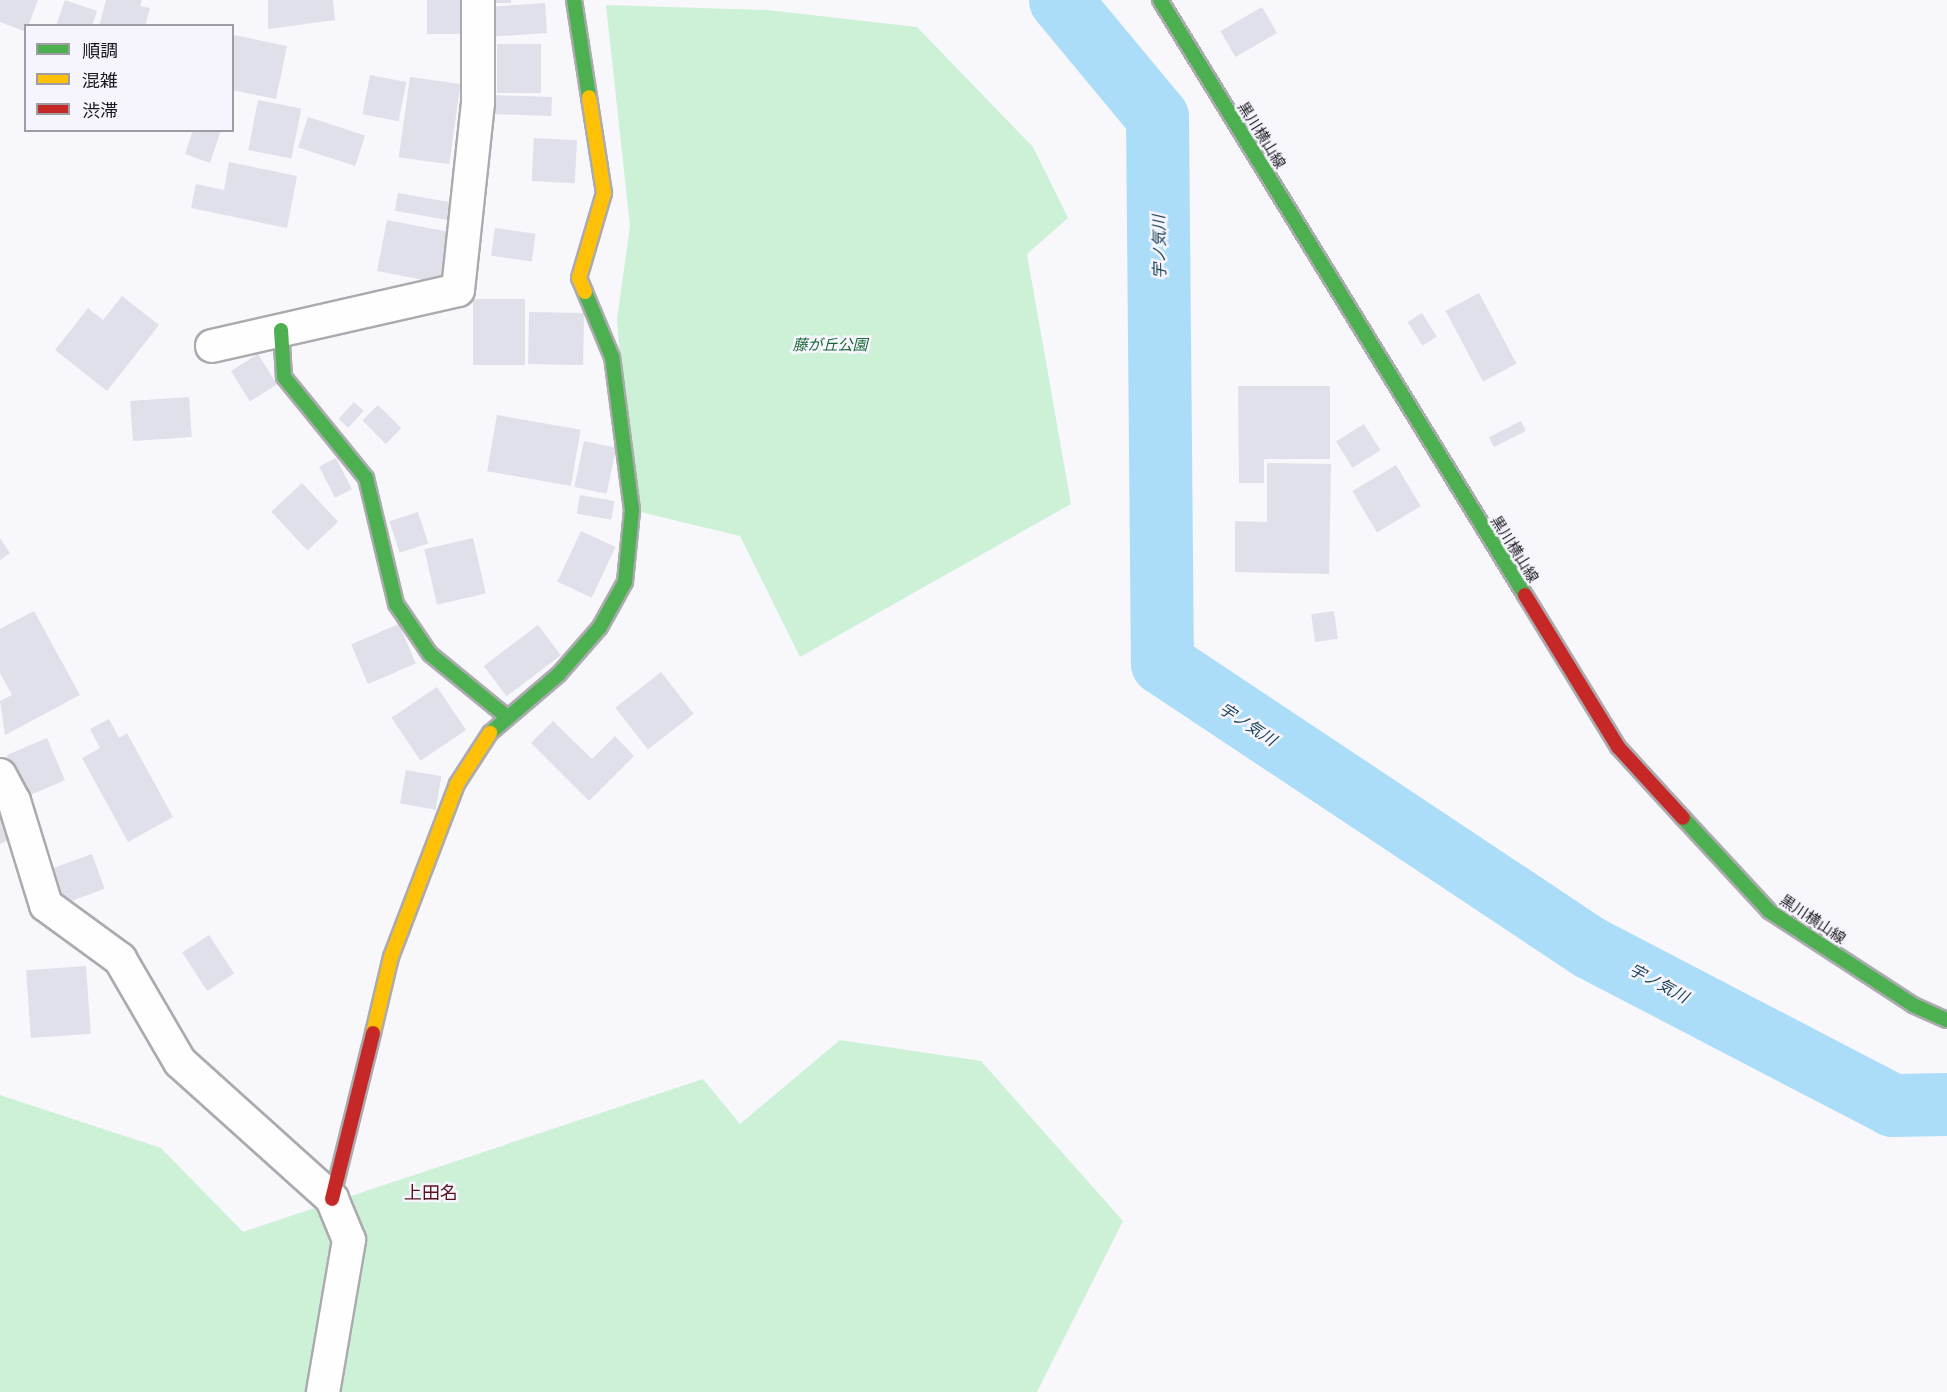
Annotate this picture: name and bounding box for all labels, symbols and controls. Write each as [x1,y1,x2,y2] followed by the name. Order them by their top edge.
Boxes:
[24,24,234,132] legend
[82,39,118,62] text: 順調
[82,69,118,92] text: 混雑
[1234,98,1290,172] street label: 黒川横山線
[82,99,118,122] text: 渋滞
[1149,215,1169,279] water label: 宇ノ気川
[793,336,867,354] park label: 藤が丘公園
[1487,512,1543,586] street label: 黒川横山線
[1216,699,1280,749] water label: 宇ノ気川
[1777,891,1849,947] street label: 黒川横山線
[1626,960,1692,1006] water label: 宇ノ気川
[404,1182,458,1204] district label: 上田名

